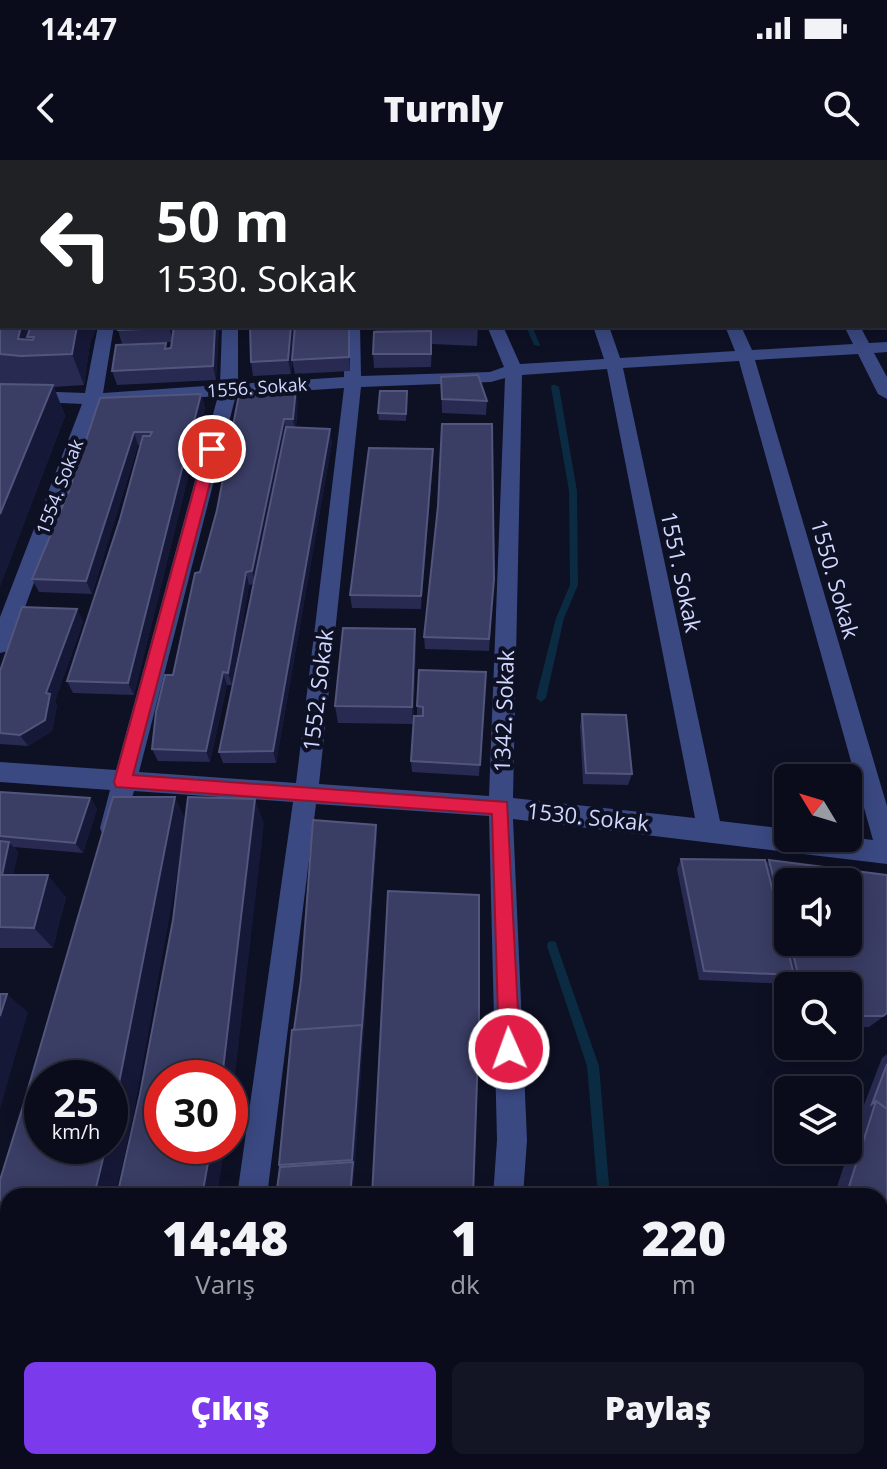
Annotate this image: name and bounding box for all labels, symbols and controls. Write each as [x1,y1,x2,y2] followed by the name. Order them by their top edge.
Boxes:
[40,8,117,49] text: 14:47
[384,84,504,133] text: Turnly
[24,86,68,130] icon: back
[819,86,863,130] icon: search
[156,182,290,258] text: 50 m
[24,192,128,296] icon: left
[156,254,356,303] text: 1530. Sokak
[206,371,308,402] street label: 1556. Sokak
[178,415,246,483] pin
[190,427,234,471] icon: arrive
[30,435,88,538] street label: 1554. Sokak
[655,509,709,635] street label: 1551. Sokak
[805,516,867,642] street label: 1550. Sokak
[295,627,339,752] street label: 1552. Sokak
[486,649,520,773] street label: 1342. Sokak
[774,764,862,852] north arrow
[774,764,862,1164] map controls
[526,795,651,837] street label: 1530. Sokak
[774,868,862,956] button: sound
[774,972,862,1060] button: search
[467,1007,551,1091] position arrow
[144,1060,248,1164] speed limit sign: 30
[53,1074,99,1129] text: 25
[774,1076,862,1164] button: layers
[52,1118,100,1145] text: km/h
[162,1205,288,1270] text: 14:48
[451,1205,479,1270] text: 1
[642,1205,726,1270] text: 220
[195,1266,255,1302] text: Varış
[450,1266,480,1302] text: dk
[672,1266,696,1302] text: m
[24,1362,436,1454] button: Çıkış
[452,1362,864,1454] button: Paylaş

